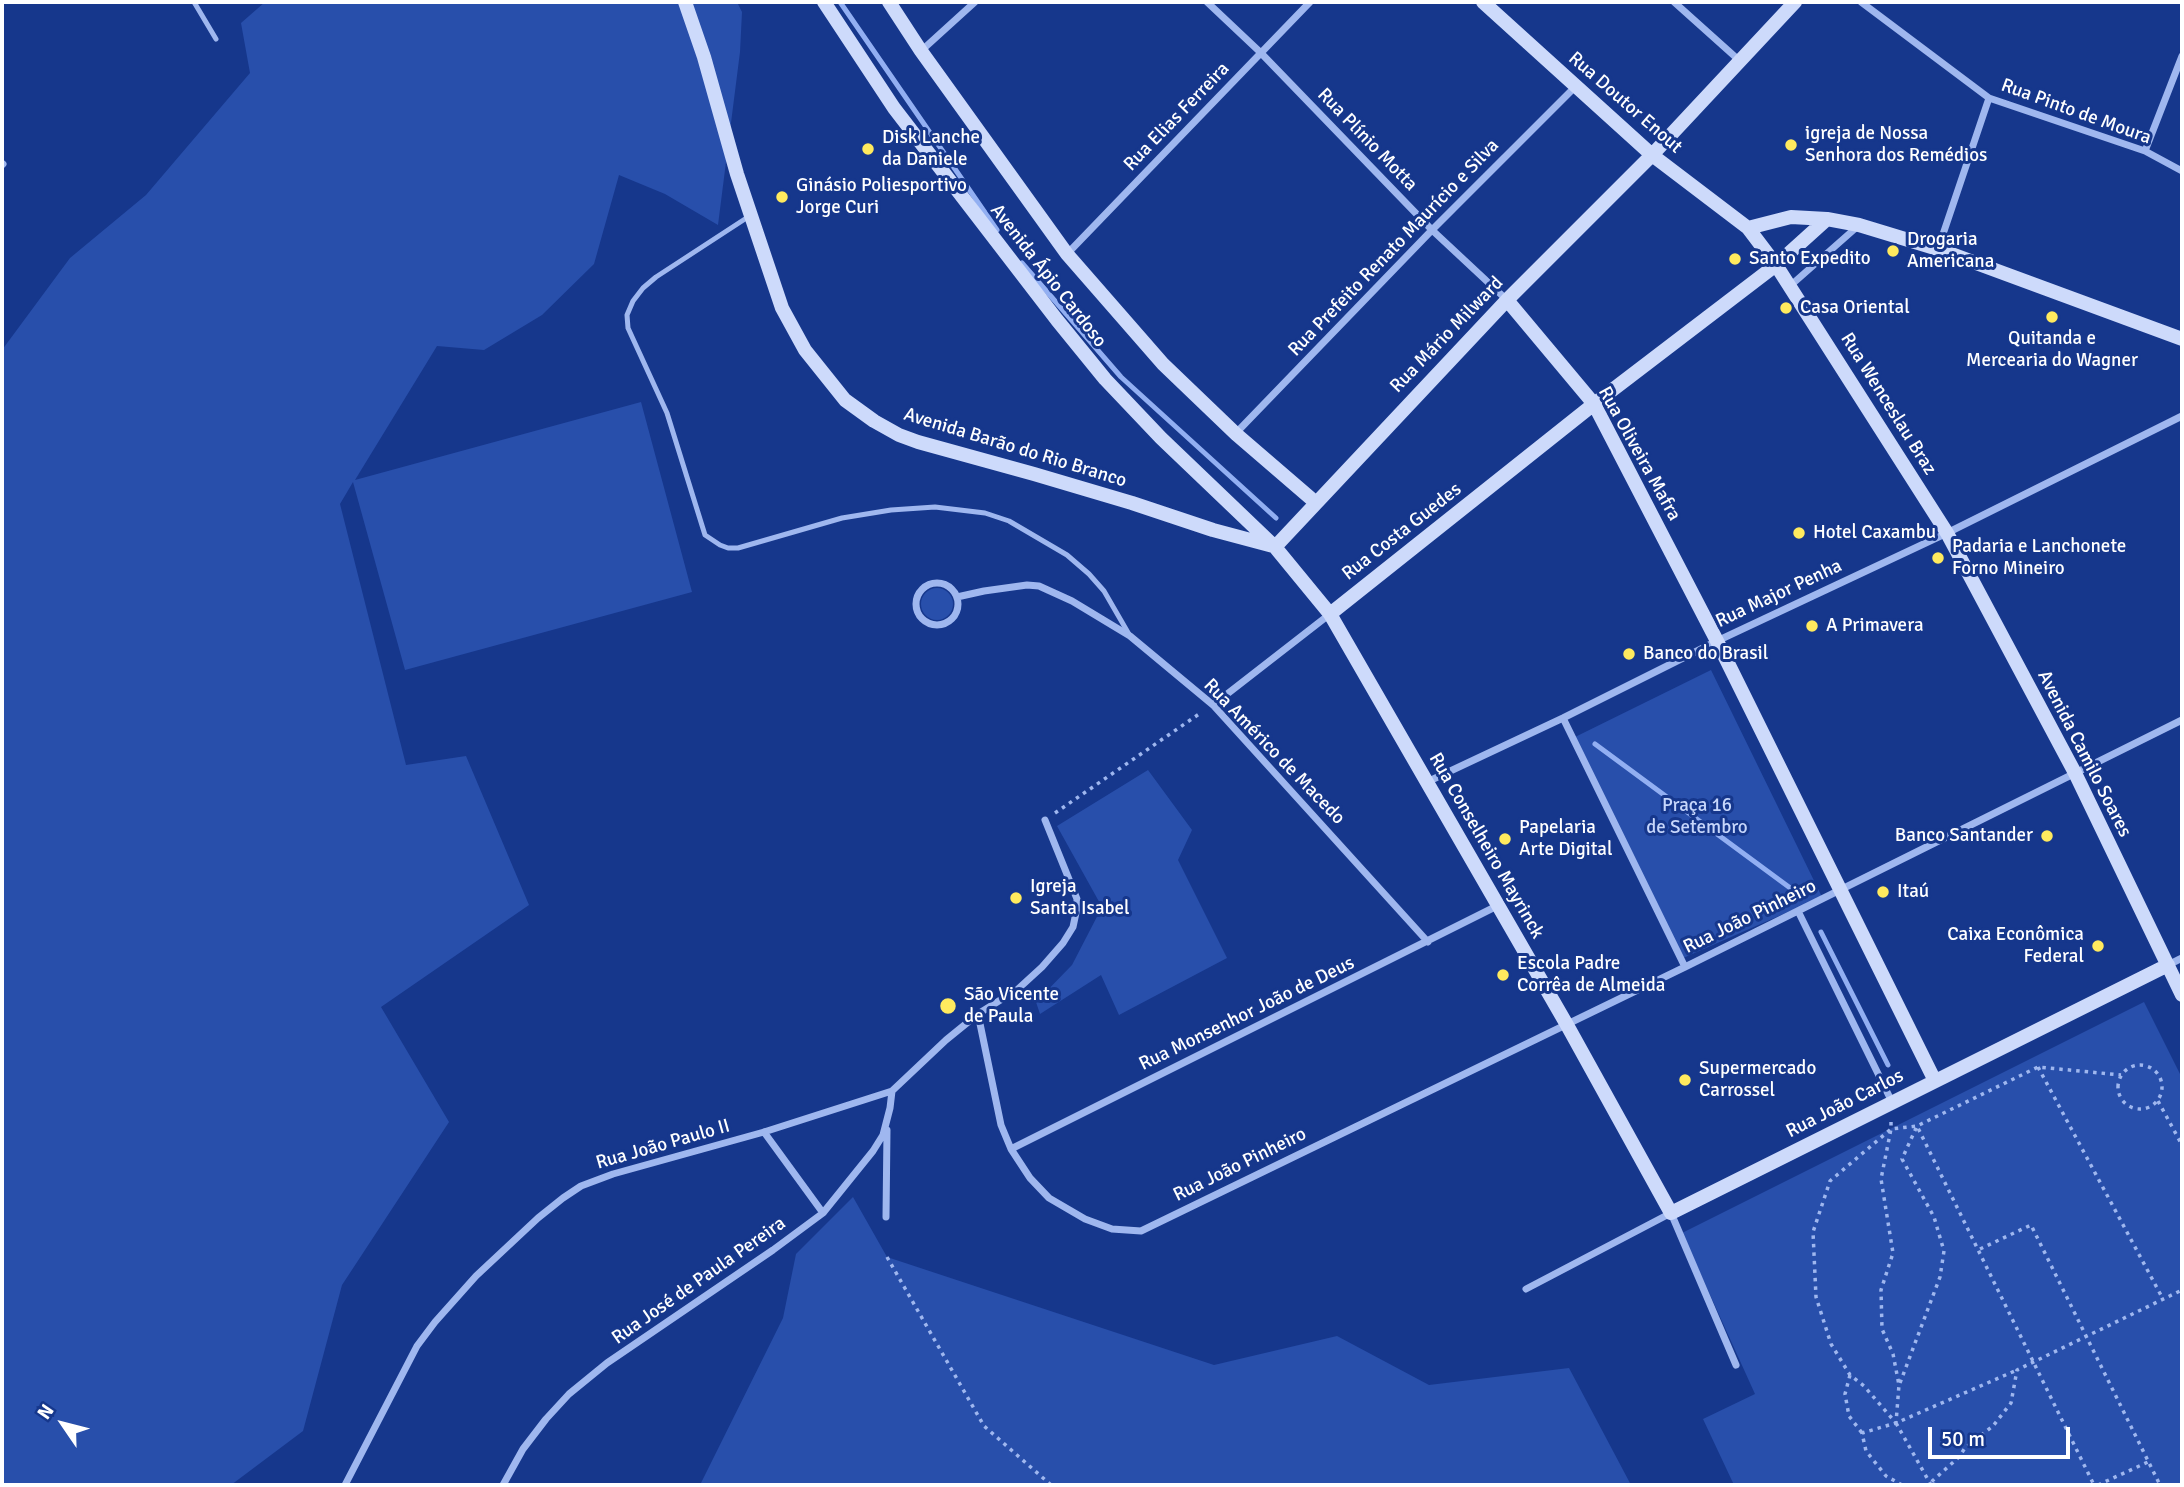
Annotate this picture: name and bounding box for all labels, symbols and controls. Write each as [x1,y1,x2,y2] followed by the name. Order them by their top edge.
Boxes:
[1563,47,1687,159] street label: Rua Doutor Enout
[1119,58,1235,176] street label: Rua Elias Ferreira
[1998,74,2154,150] street label: Rua Pinto de Moura
[1312,84,1422,196] street label: Rua Plínio Motta
[1805,123,1987,167] place label: igreja de Nossa Senhora dos Remédios
[882,127,980,171] place label: Disk Lanche da Daniele
[1284,135,1504,361] street label: Rua Prefeito Renato Maurício e Silva
[1783,137,1799,153] marker: igreja de Nossa Senhora dos Remédios
[860,141,876,157] marker: Disk Lanche da Daniele
[796,175,967,219] place label: Ginásio Poliesportivo Jorge Curi
[774,189,790,205] marker: Ginásio Poliesportivo Jorge Curi
[985,200,1111,352] street label: Avenida Ápio Cardoso
[1907,229,1994,273] place label: Drogaria Americana
[1885,243,1901,259] marker: Drogaria Americana
[1749,248,1871,270] place label: Santo Expedito
[1727,251,1743,267] marker: Santo Expedito
[1386,272,1508,398] street label: Rua Mário Milward
[1800,297,1910,319] place label: Casa Oriental
[1778,300,1794,316] marker: Casa Oriental
[2044,309,2060,325] marker: Quitanda e Mercearia do Wagner
[1966,328,2138,372] place label: Quitanda e Mercearia do Wagner
[1835,329,1941,479] street label: Rua Wenceslau Braz
[1593,383,1685,525] street label: Rua Oliveira Mafra
[901,403,1129,493] street label: Avenida Barão do Rio Branco
[1338,478,1466,586] street label: Rua Costa Guedes
[1813,522,1936,544] place label: Hotel Caxambu
[1791,525,1807,541] marker: Hotel Caxambu
[1952,536,2126,580] place label: Padaria e Lanchonete Forno Mineiro
[1930,550,1946,566] marker: Padaria e Lanchonete Forno Mineiro
[1712,555,1846,633] street label: Rua Major Penha
[1826,615,1924,637] place label: A Primavera
[1804,618,1820,634] marker: A Primavera
[1643,643,1768,665] place label: Banco do Brasil
[1621,646,1637,662] marker: Banco do Brasil
[2032,667,2136,841] street label: Avenida Camilo Soares
[1198,674,1350,830] street label: Rua Américo de Macedo
[1423,749,1549,943] street label: Rua Conselheiro Mayrinck
[1646,795,1748,839] park label: Praça 16 de Setembro
[1519,817,1613,861] place label: Papelaria Arte Digital
[1895,825,2033,847] place label: Banco Santander
[2039,828,2055,844] marker: Banco Santander
[1497,831,1513,847] marker: Papelaria Arte Digital
[1680,875,1820,959] street label: Rua João Pinheiro
[1030,876,1130,920] place label: Igreja Santa Isabel
[1897,881,1929,903] place label: Itaú
[1875,884,1891,900] marker: Itaú
[1008,890,1024,906] marker: Igreja Santa Isabel
[1947,924,2084,968] place label: Caixa Econômica Federal
[2090,938,2106,954] marker: Caixa Econômica Federal
[1136,952,1358,1076] street label: Rua Monsenhor João de Deus
[1517,953,1665,997] place label: Escola Padre Corrêa de Almeida
[1495,967,1511,983] marker: Escola Padre Corrêa de Almeida
[964,984,1059,1028] place label: São Vicente de Paula
[938,996,958,1016] marker: São Vicente de Paula
[1699,1058,1816,1102] place label: Supermercado Carrossel
[1782,1065,1908,1143] street label: Rua João Carlos
[1677,1072,1693,1088] marker: Supermercado Carrossel
[593,1115,733,1175] street label: Rua João Paulo II
[1170,1123,1310,1207] street label: Rua João Pinheiro
[608,1212,790,1350] street label: Rua José de Paula Pereira
[28,1389,98,1459] north arrow
[32,1400,59,1424] text: N
[1932,1414,2074,1458] scale bar
[1941,1426,1985,1452] text: 50 m

